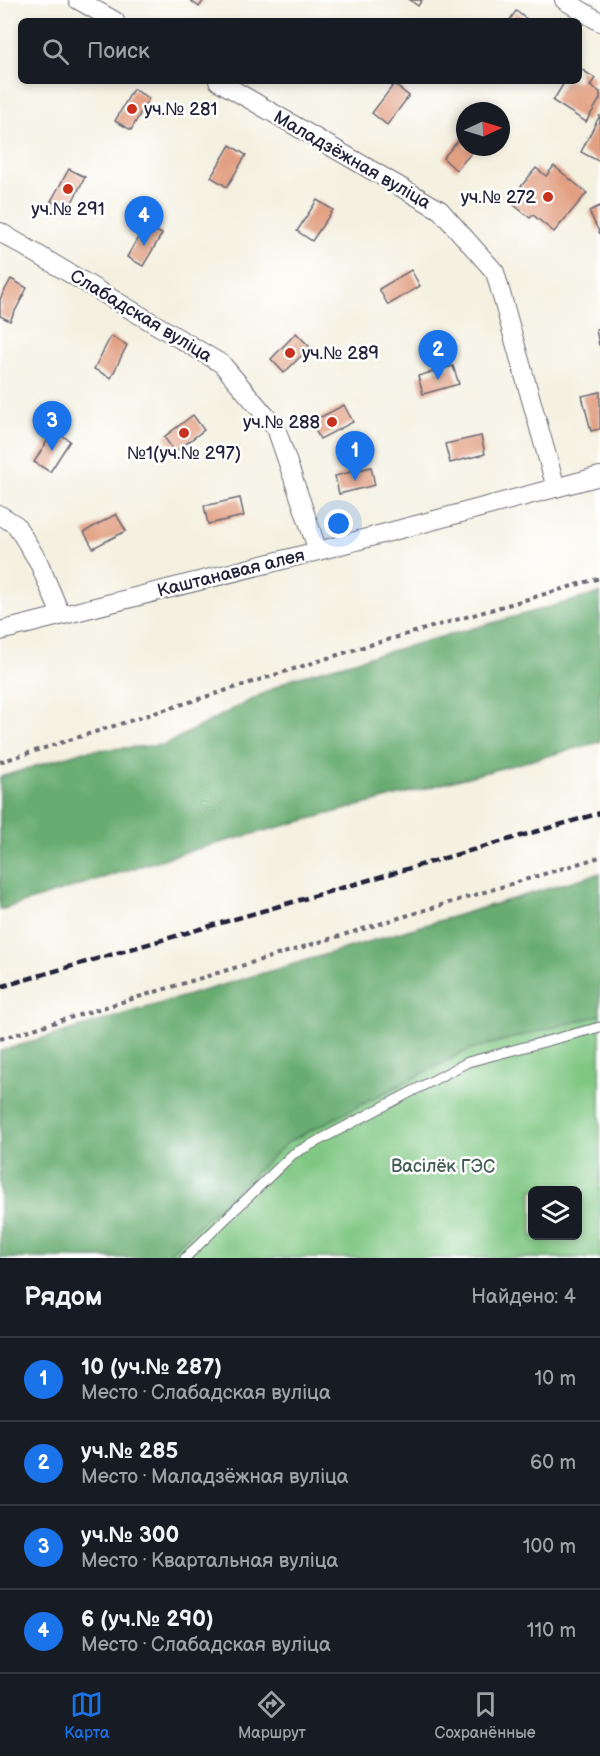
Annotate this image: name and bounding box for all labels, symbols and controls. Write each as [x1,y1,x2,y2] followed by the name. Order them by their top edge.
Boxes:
[18,18,582,84] search box
[39,35,72,68] icon: search
[87,38,150,65] text: Поиск
[144,99,217,120] place label: уч.№ 281
[125,102,139,116] marker: уч.№ 281
[456,102,510,156] north arrow
[270,106,435,214] street label: Маладзёжная вуліца
[61,182,75,196] marker: уч.№ 291
[461,187,536,208] place label: уч.№ 272
[541,190,555,204] marker: уч.№ 272
[124,196,164,246] pin: 4
[31,199,105,220] place label: уч.№ 291
[66,265,216,367] street label: Слабадская вуліца
[418,330,458,380] pin: 2
[302,343,379,364] place label: уч.№ 289
[283,346,297,360] marker: уч.№ 289
[32,402,72,451] pin: 3
[243,412,320,433] place label: уч.№ 288
[325,415,339,429] marker: уч.№ 288
[177,426,191,440] marker: №1(уч.№ 297)
[336,432,374,481] pin: 1
[127,443,241,464] place label: №1(уч.№ 297)
[324,509,353,538] your location
[155,544,307,602] street label: Каштанавая алея
[391,1156,495,1177] park label: Васілёк ГЭС
[528,1186,582,1240] map controls
[528,1186,582,1240] button: layers
[24,1282,102,1313] text: Рядом
[471,1285,576,1309] text: Найдено: 4
[81,1354,222,1381] text: 10 (уч.№ 287)
[39,1367,48,1391] text: 1
[535,1367,576,1391] text: 10 m
[81,1381,331,1405] text: Место · Слабадская вуліца
[81,1438,178,1465] text: уч.№ 285
[38,1451,49,1475] text: 2
[530,1451,576,1475] text: 60 m
[81,1465,349,1489] text: Место · Маладзёжная вуліца
[81,1522,179,1549] text: уч.№ 300
[38,1535,49,1559] text: 3
[523,1535,576,1559] text: 100 m
[81,1549,338,1573] text: Место · Квартальная вуліца
[81,1606,214,1633] text: 6 (уч.№ 290)
[38,1619,49,1643] text: 4
[527,1619,576,1643] text: 110 m
[81,1633,331,1657] text: Место · Слабадская вуліца
[64,1688,109,1743] tab: Карта
[238,1688,306,1743] tab: Маршрут
[435,1688,536,1743] tab: Сохранённые

